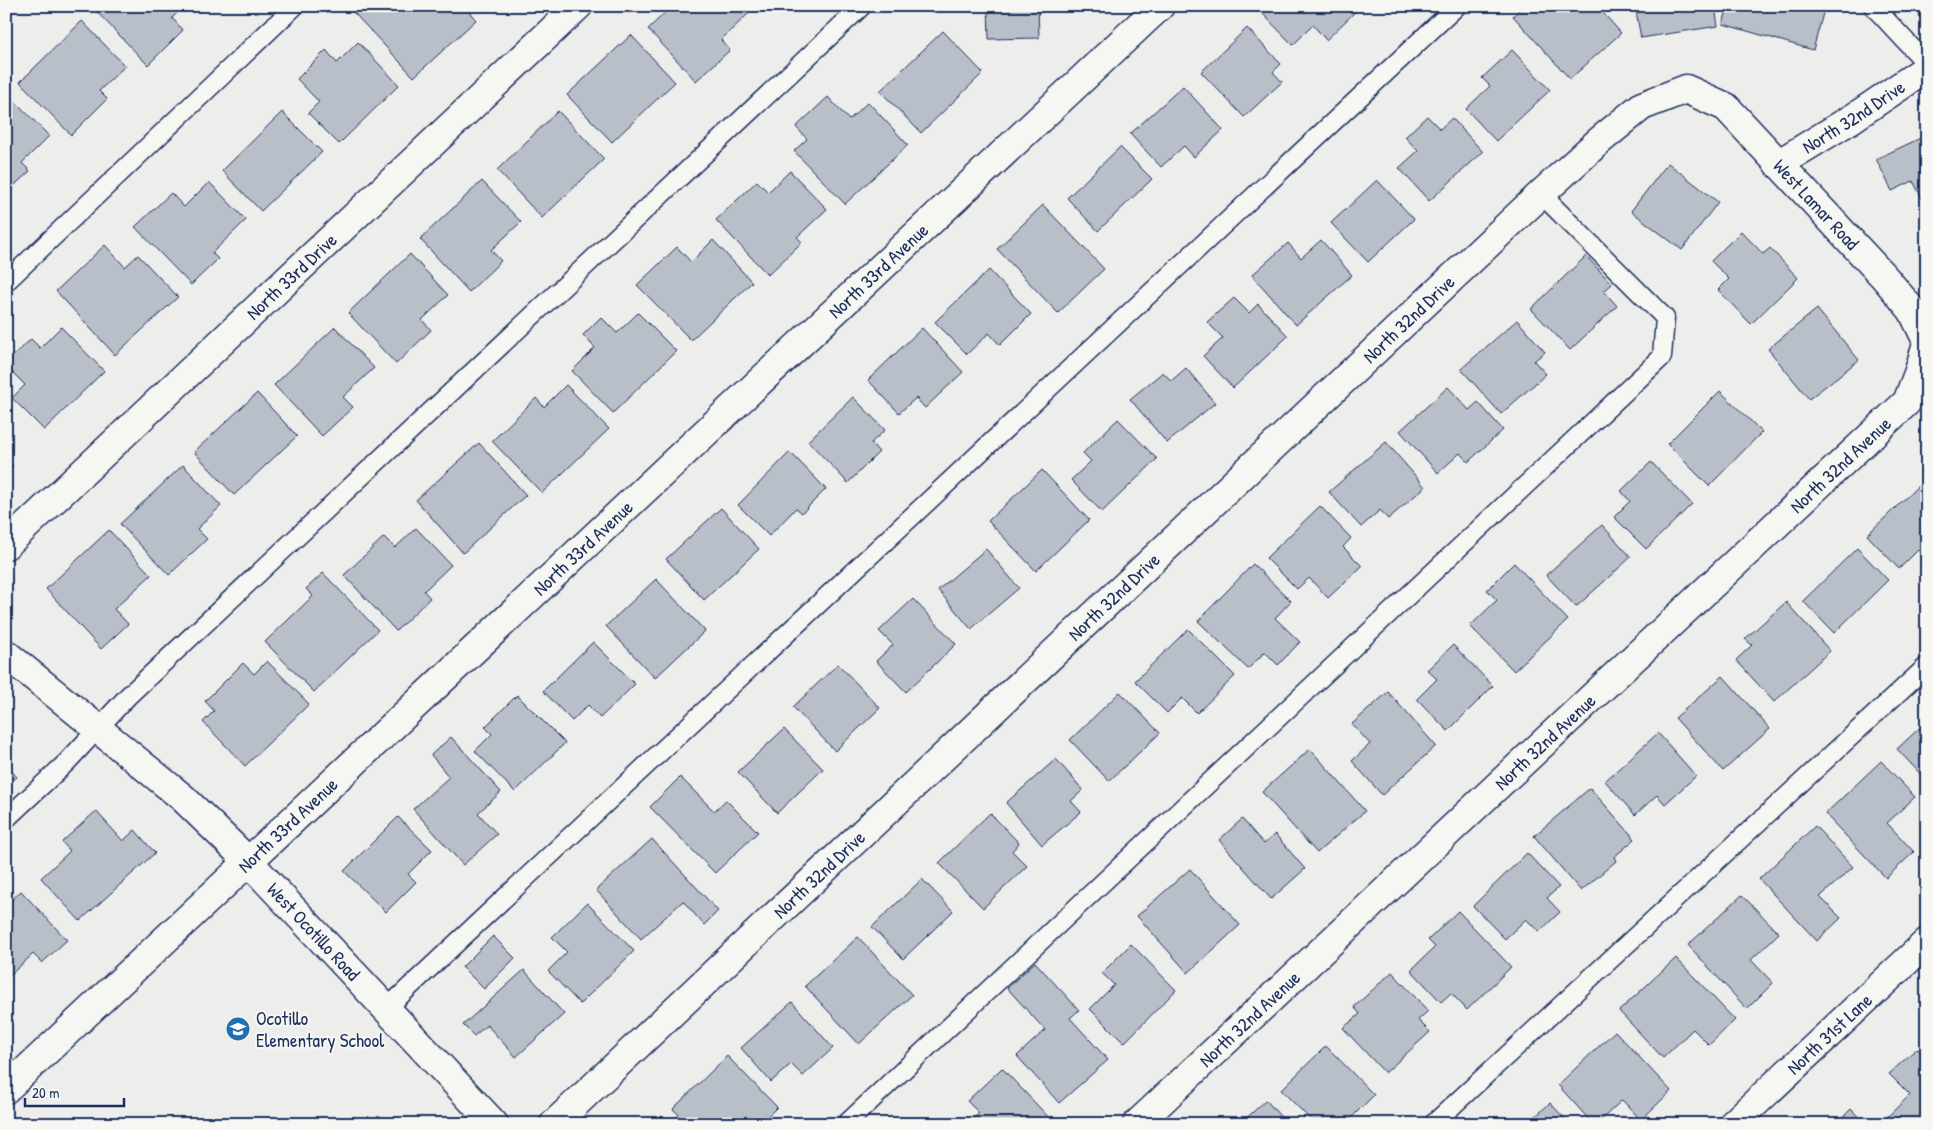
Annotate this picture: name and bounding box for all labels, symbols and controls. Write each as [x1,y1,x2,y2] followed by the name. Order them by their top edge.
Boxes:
[1797,73,1910,159] street label: North 32nd Drive
[1768,153,1866,256] street label: West Lamar Road
[822,217,934,324] street label: North 33rd Avenue
[240,227,343,325] street label: North 33rd Drive
[1357,269,1460,369] street label: North 32nd Drive
[1784,410,1897,519] street label: North 32nd Avenue
[527,494,639,601] street label: North 33rd Avenue
[1062,547,1166,646] street label: North 32nd Drive
[1488,687,1601,796] street label: North 32nd Avenue
[232,771,343,878] street label: North 33rd Avenue
[767,824,871,924] street label: North 32nd Drive
[261,877,367,986] street label: West Ocotillo Road
[1193,964,1306,1073] street label: North 32nd Avenue
[1781,987,1878,1080] street label: North 31st Lane
[256,1005,385,1053] place label: Ocotillo Elementary School
[225,1016,251,1042] school or university icon: Ocotillo Elementary School
[25,1075,124,1107] scale bar
[32,1082,59,1103] text: 20 m

